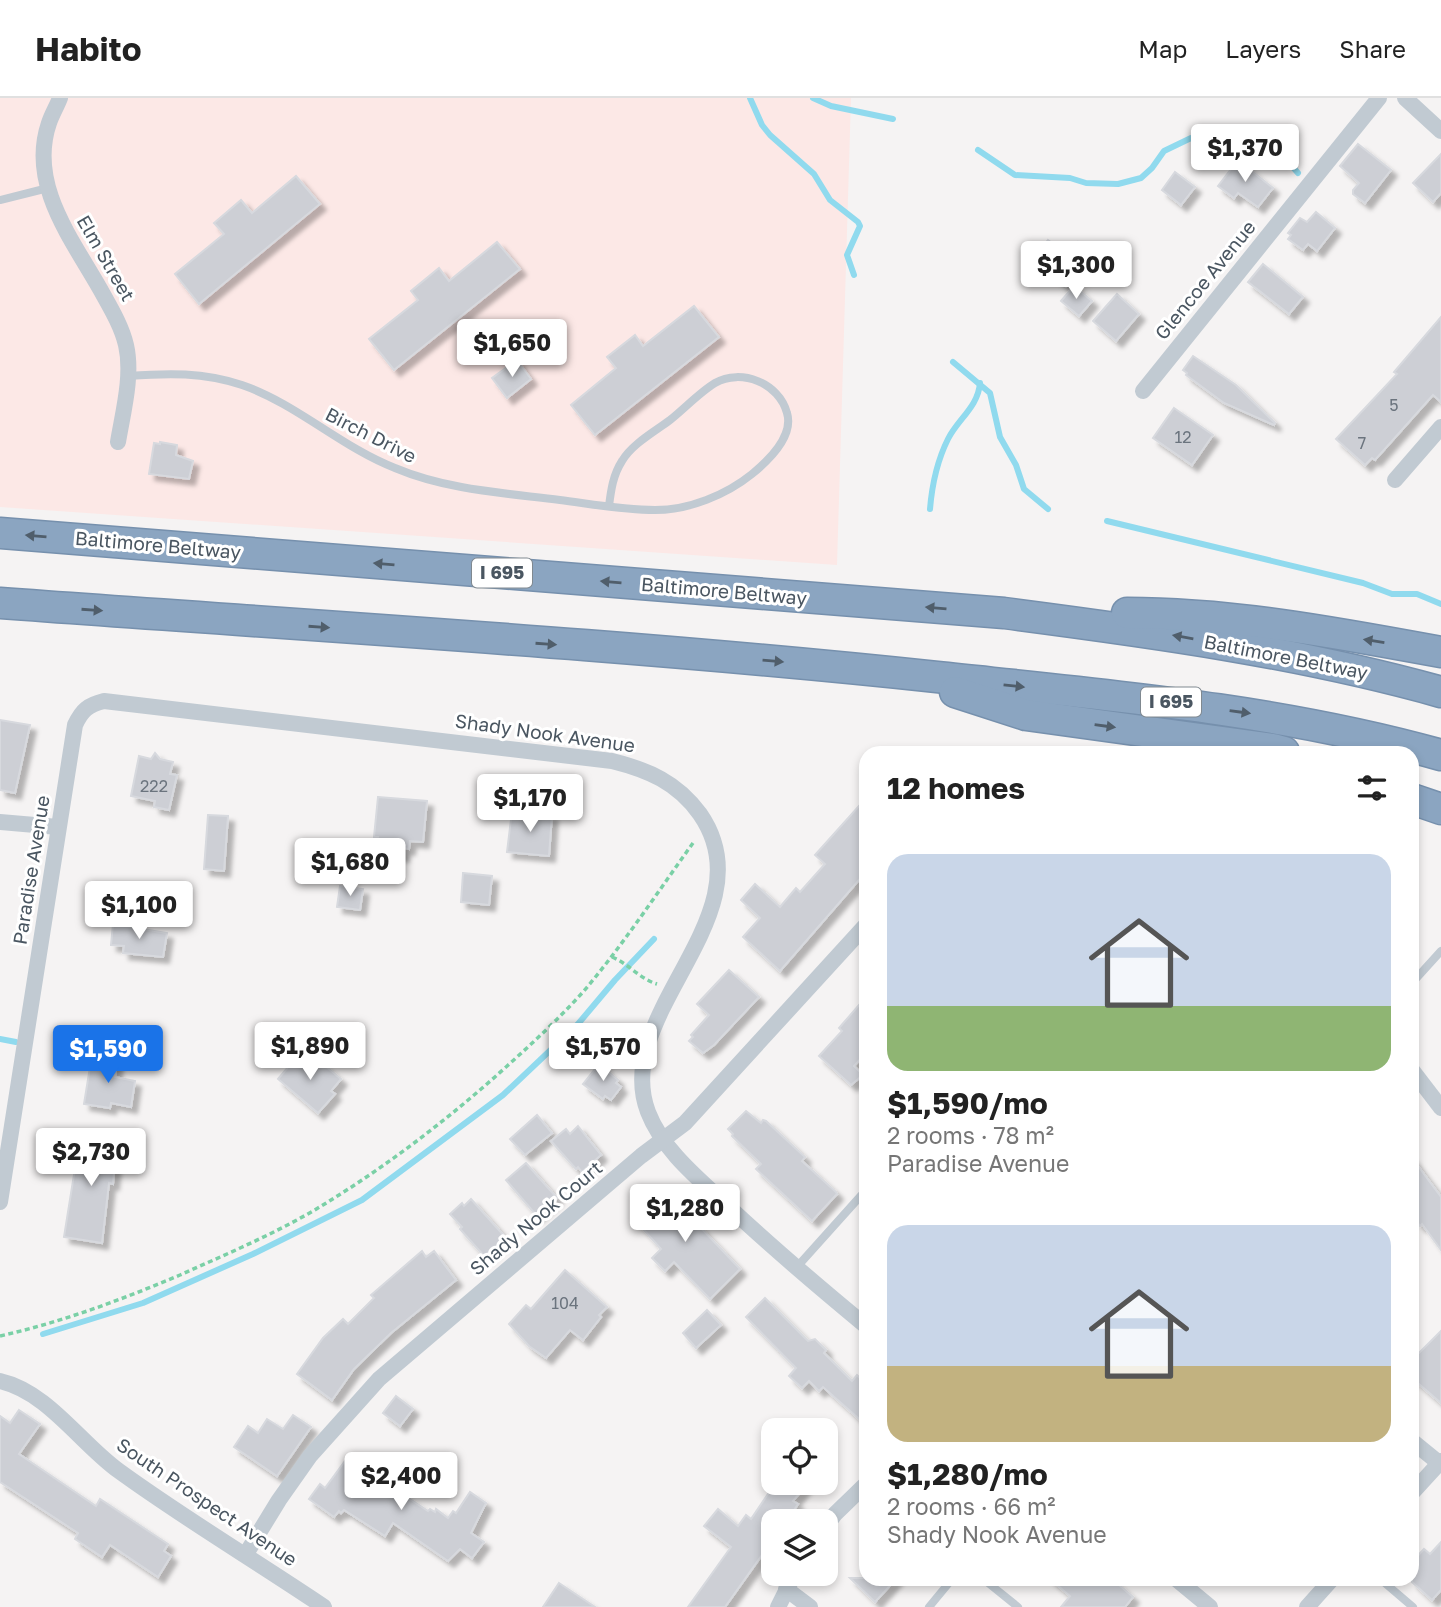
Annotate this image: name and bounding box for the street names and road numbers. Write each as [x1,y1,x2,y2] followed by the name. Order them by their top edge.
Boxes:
[73,211,140,305] street label: Elm Street
[1150,215,1260,344] street label: Glencoe Avenue
[322,402,421,467] street label: Birch Drive
[74,526,242,563] street label: Baltimore Beltway
[472,559,532,588] road number: I 695
[640,572,808,609] street label: Baltimore Beltway
[1202,629,1370,684] street label: Baltimore Beltway
[1141,688,1201,716] road number: I 695
[454,708,637,757] street label: Shady Nook Avenue
[7,794,54,946] street label: Paradise Avenue
[465,1156,606,1280] street label: Shady Nook Court
[113,1433,302,1571] street label: South Prospect Avenue

